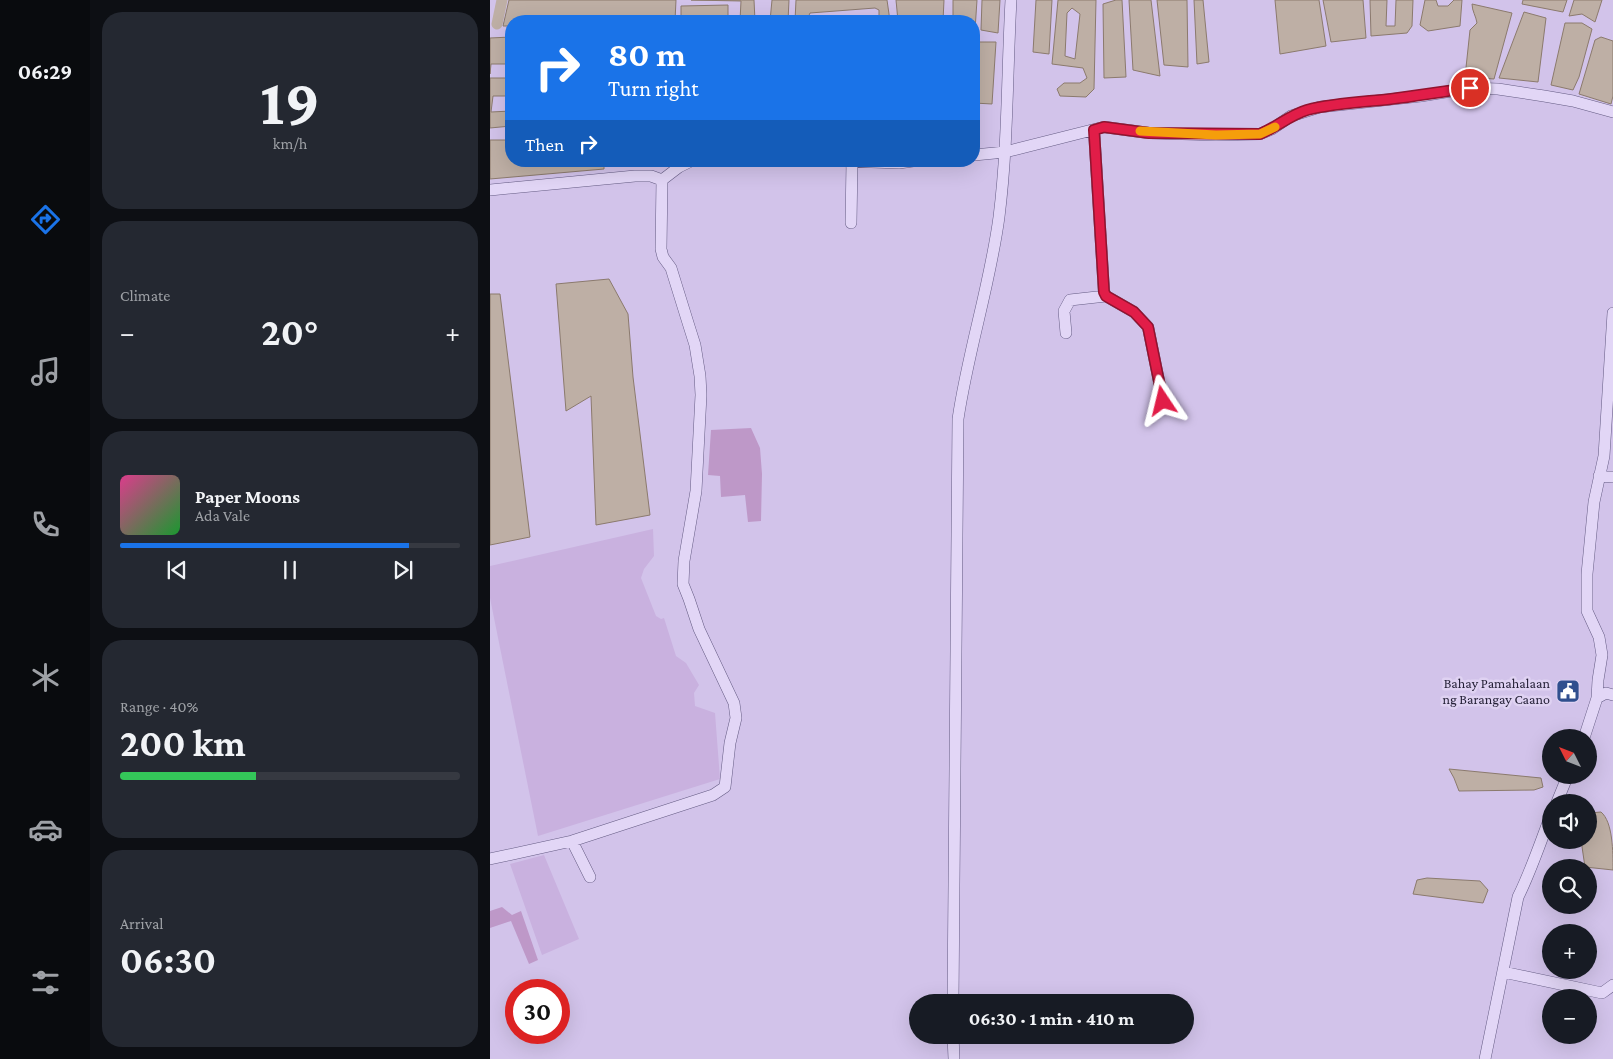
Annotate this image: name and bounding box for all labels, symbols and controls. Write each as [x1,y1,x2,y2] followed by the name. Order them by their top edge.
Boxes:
[525,35,590,100] icon: right
[608,35,686,74] text: 80 m
[18,59,72,84] text: 06:29
[260,66,320,138] text: 19
[1449,67,1491,109] pin
[1456,74,1484,102] icon: arrive
[608,76,699,101] text: Turn right
[574,130,602,158] icon: right
[525,134,564,155] text: Then
[273,135,307,152] text: km/h
[28,202,63,237] icon: directions
[120,287,170,304] text: Climate
[261,311,319,353] text: 20°
[120,317,135,348] text: −
[445,317,460,348] text: +
[28,354,63,389] icon: music
[1136,374,1188,426] position arrow
[195,486,300,507] text: Paper Moons
[28,507,63,542] icon: phone
[195,507,250,524] text: Ada Vale
[163,556,191,584] icon: previous
[276,556,304,584] icon: pause
[389,556,417,584] icon: next
[28,660,63,695] icon: climate
[1442,675,1550,707] place label: Bahay Pamahalaan ng Barangay Caano
[1555,678,1581,704] public building icon: Bahay Pamahalaan ng Barangay Caano
[120,698,198,715] text: Range · 40%
[120,722,246,764] text: 200 km
[1542,729,1598,784] north arrow
[1542,729,1597,1044] map controls
[1542,794,1597,849] button: sound
[28,812,63,847] icon: car
[1542,859,1597,914] button: search
[120,915,164,932] text: Arrival
[1542,924,1597,979] button: +
[120,939,216,981] text: 06:30
[28,965,63,1000] icon: filters
[505,979,570,1044] speed limit sign: 30
[1542,989,1597,1044] button: −
[969,1008,1134,1029] text: 06:30 · 1 min · 410 m

